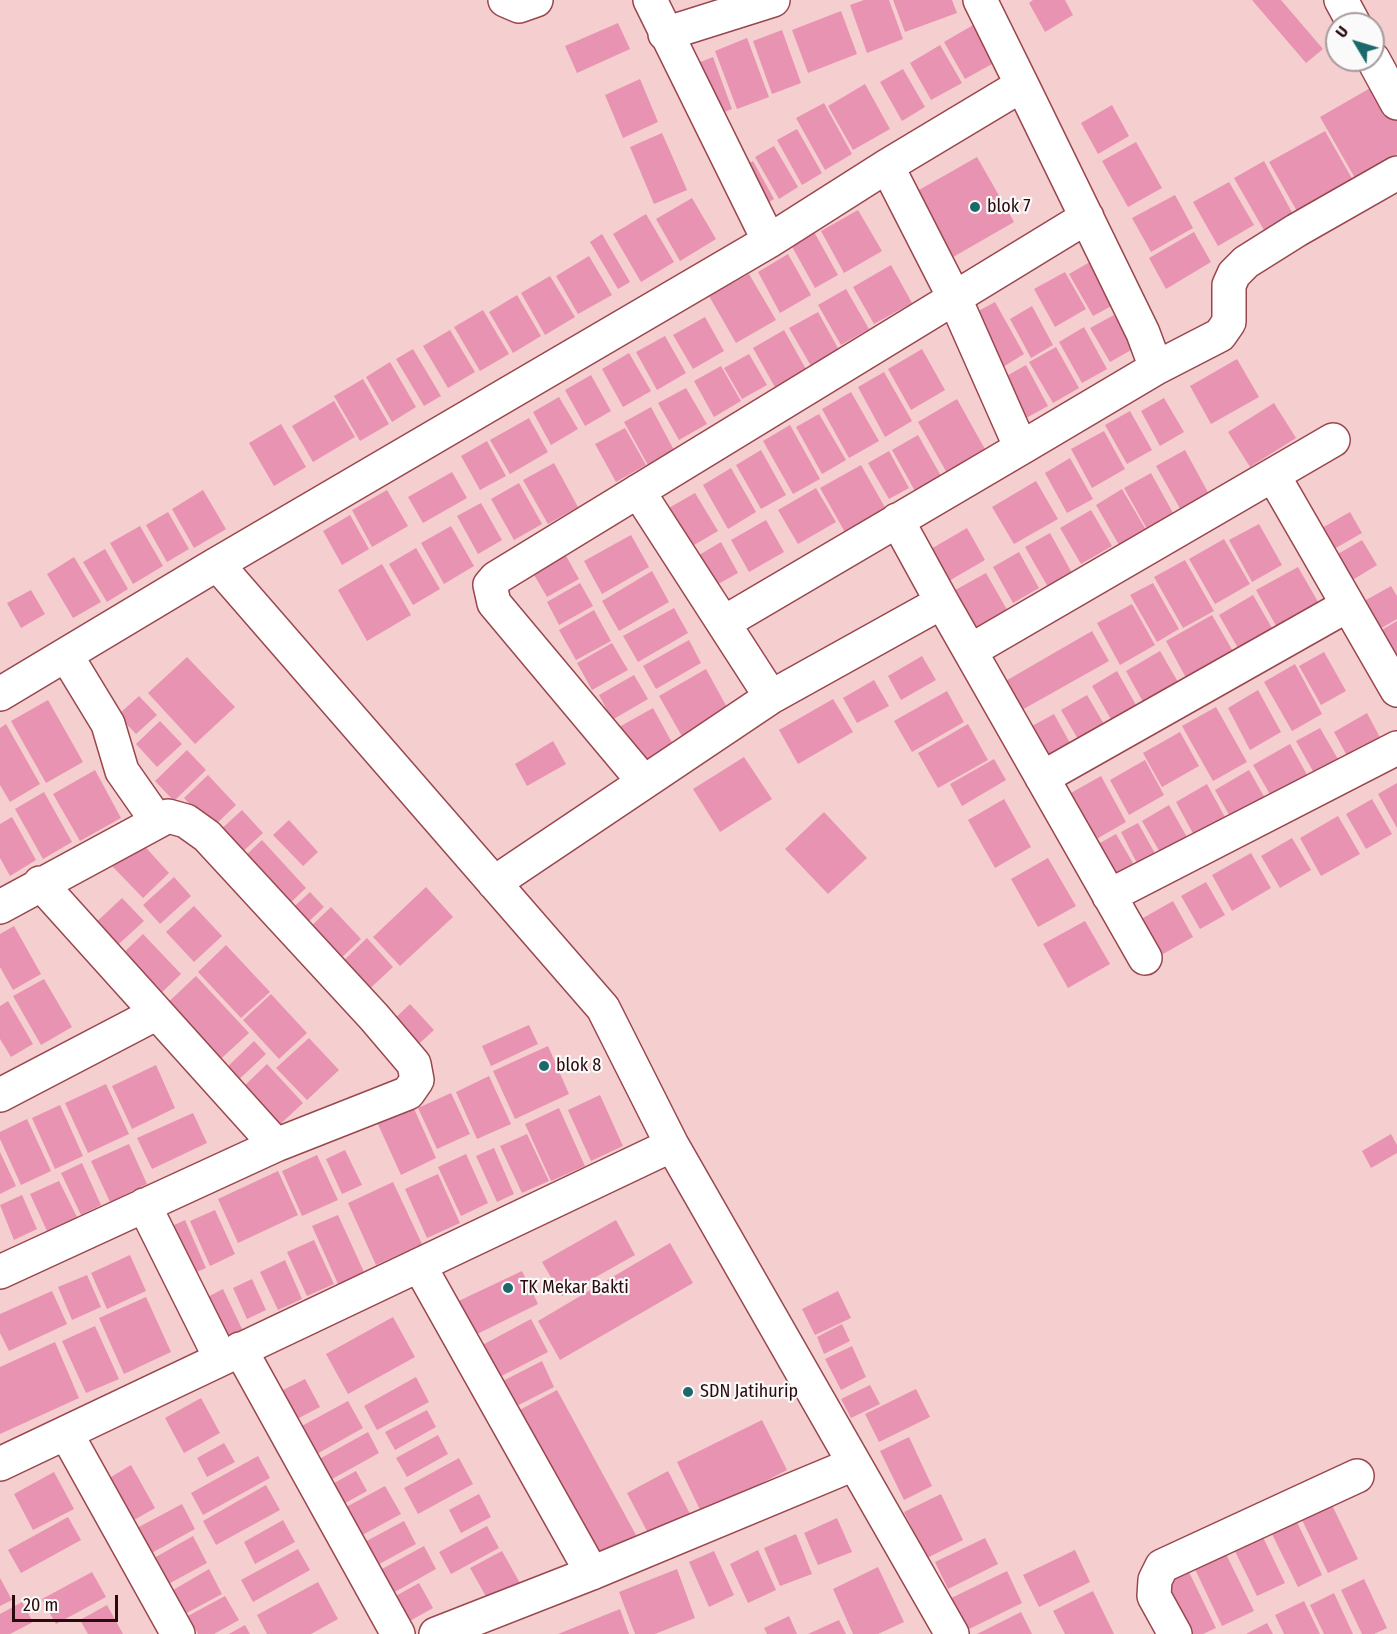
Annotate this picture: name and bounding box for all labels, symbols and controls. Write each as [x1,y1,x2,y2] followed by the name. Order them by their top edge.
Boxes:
[1325,12,1385,72] north arrow
[1332,22,1352,41] text: U
[987,196,1031,218] place label: blok 7
[968,200,982,214] marker: blok 7
[556,1055,601,1077] place label: blok 8
[537,1059,551,1073] marker: blok 8
[520,1277,629,1299] place label: TK Mekar Bakti
[501,1281,515,1295] marker: TK Mekar Bakti
[700,1381,798,1403] place label: SDN Jatihurip
[681,1385,695,1399] marker: SDN Jatihurip
[15,1583,122,1621] scale bar
[23,1594,58,1616] text: 20 m

